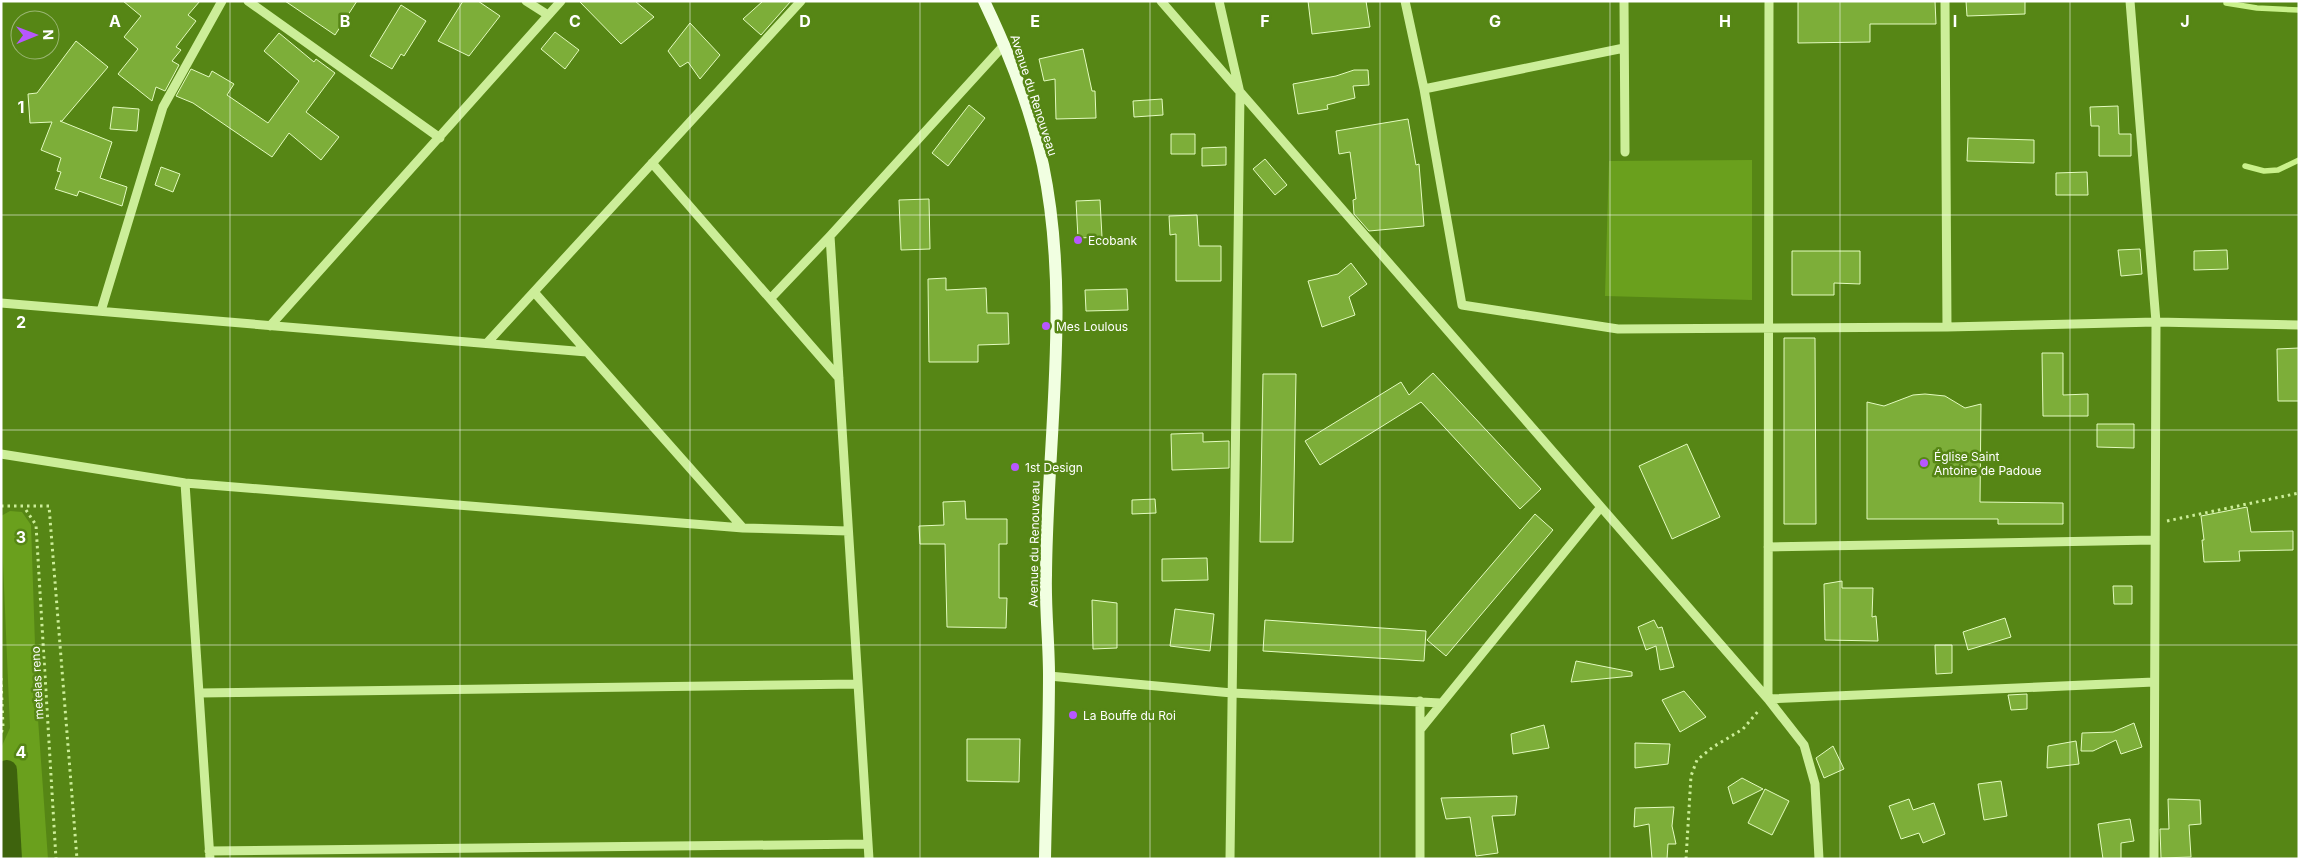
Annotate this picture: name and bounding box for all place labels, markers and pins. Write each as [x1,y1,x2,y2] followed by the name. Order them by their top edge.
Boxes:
[1088,233,1138,248] place label: Ecobank
[1072,234,1084,246] marker: Ecobank
[1056,319,1128,334] place label: Mes Loulous
[1040,320,1052,332] marker: Mes Loulous
[1934,449,2042,478] place label: Église Saint Antoine de Padoue
[1918,457,1930,469] marker: Église Saint Antoine de Padoue
[1025,460,1083,475] place label: 1st Design
[1009,461,1021,473] marker: 1st Design
[1083,708,1176,723] place label: La Bouffe du Roi
[1067,709,1079,721] marker: La Bouffe du Roi

